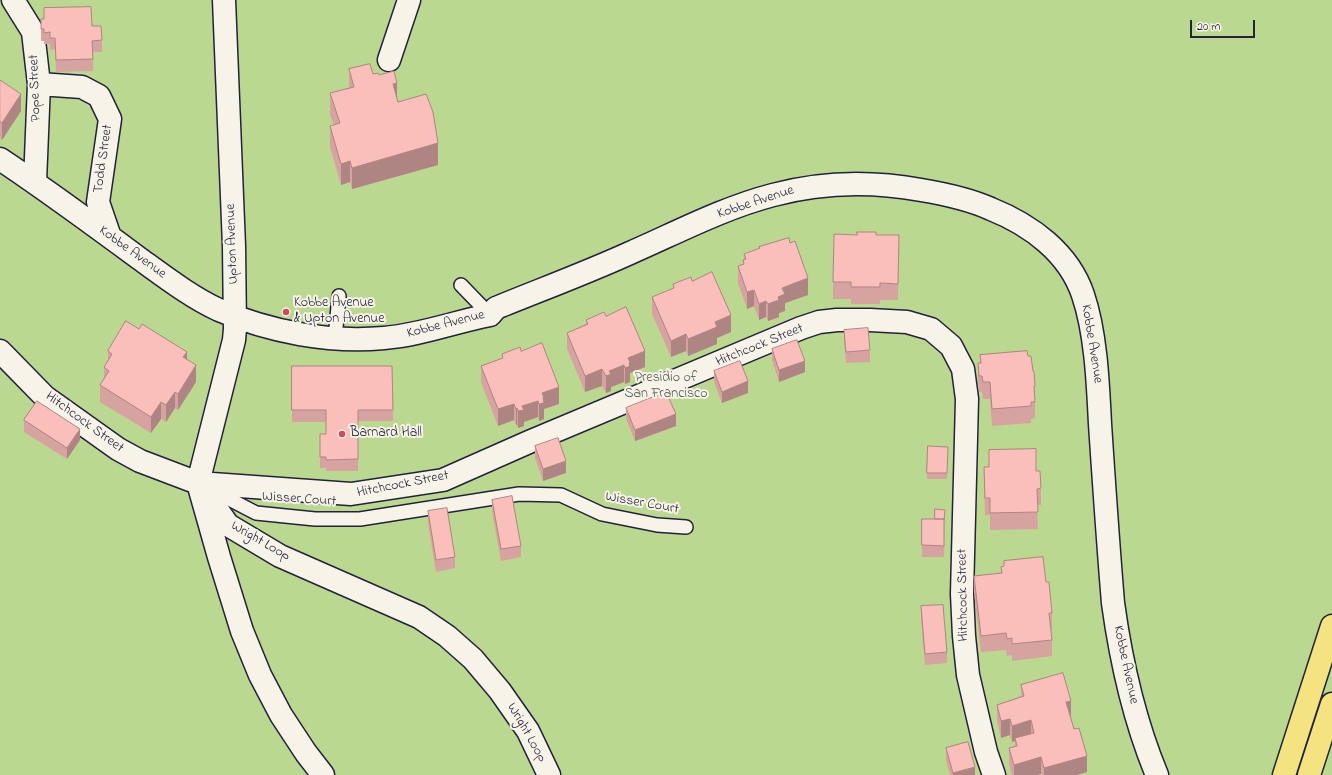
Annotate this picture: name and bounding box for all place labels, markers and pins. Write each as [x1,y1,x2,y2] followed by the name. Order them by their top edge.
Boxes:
[294,296,385,328] place label: Kobbe Avenue & Upton Avenue
[281,307,291,317] marker: Kobbe Avenue & Upton Avenue
[350,426,422,442] place label: Barnard Hall
[337,429,347,439] marker: Barnard Hall

